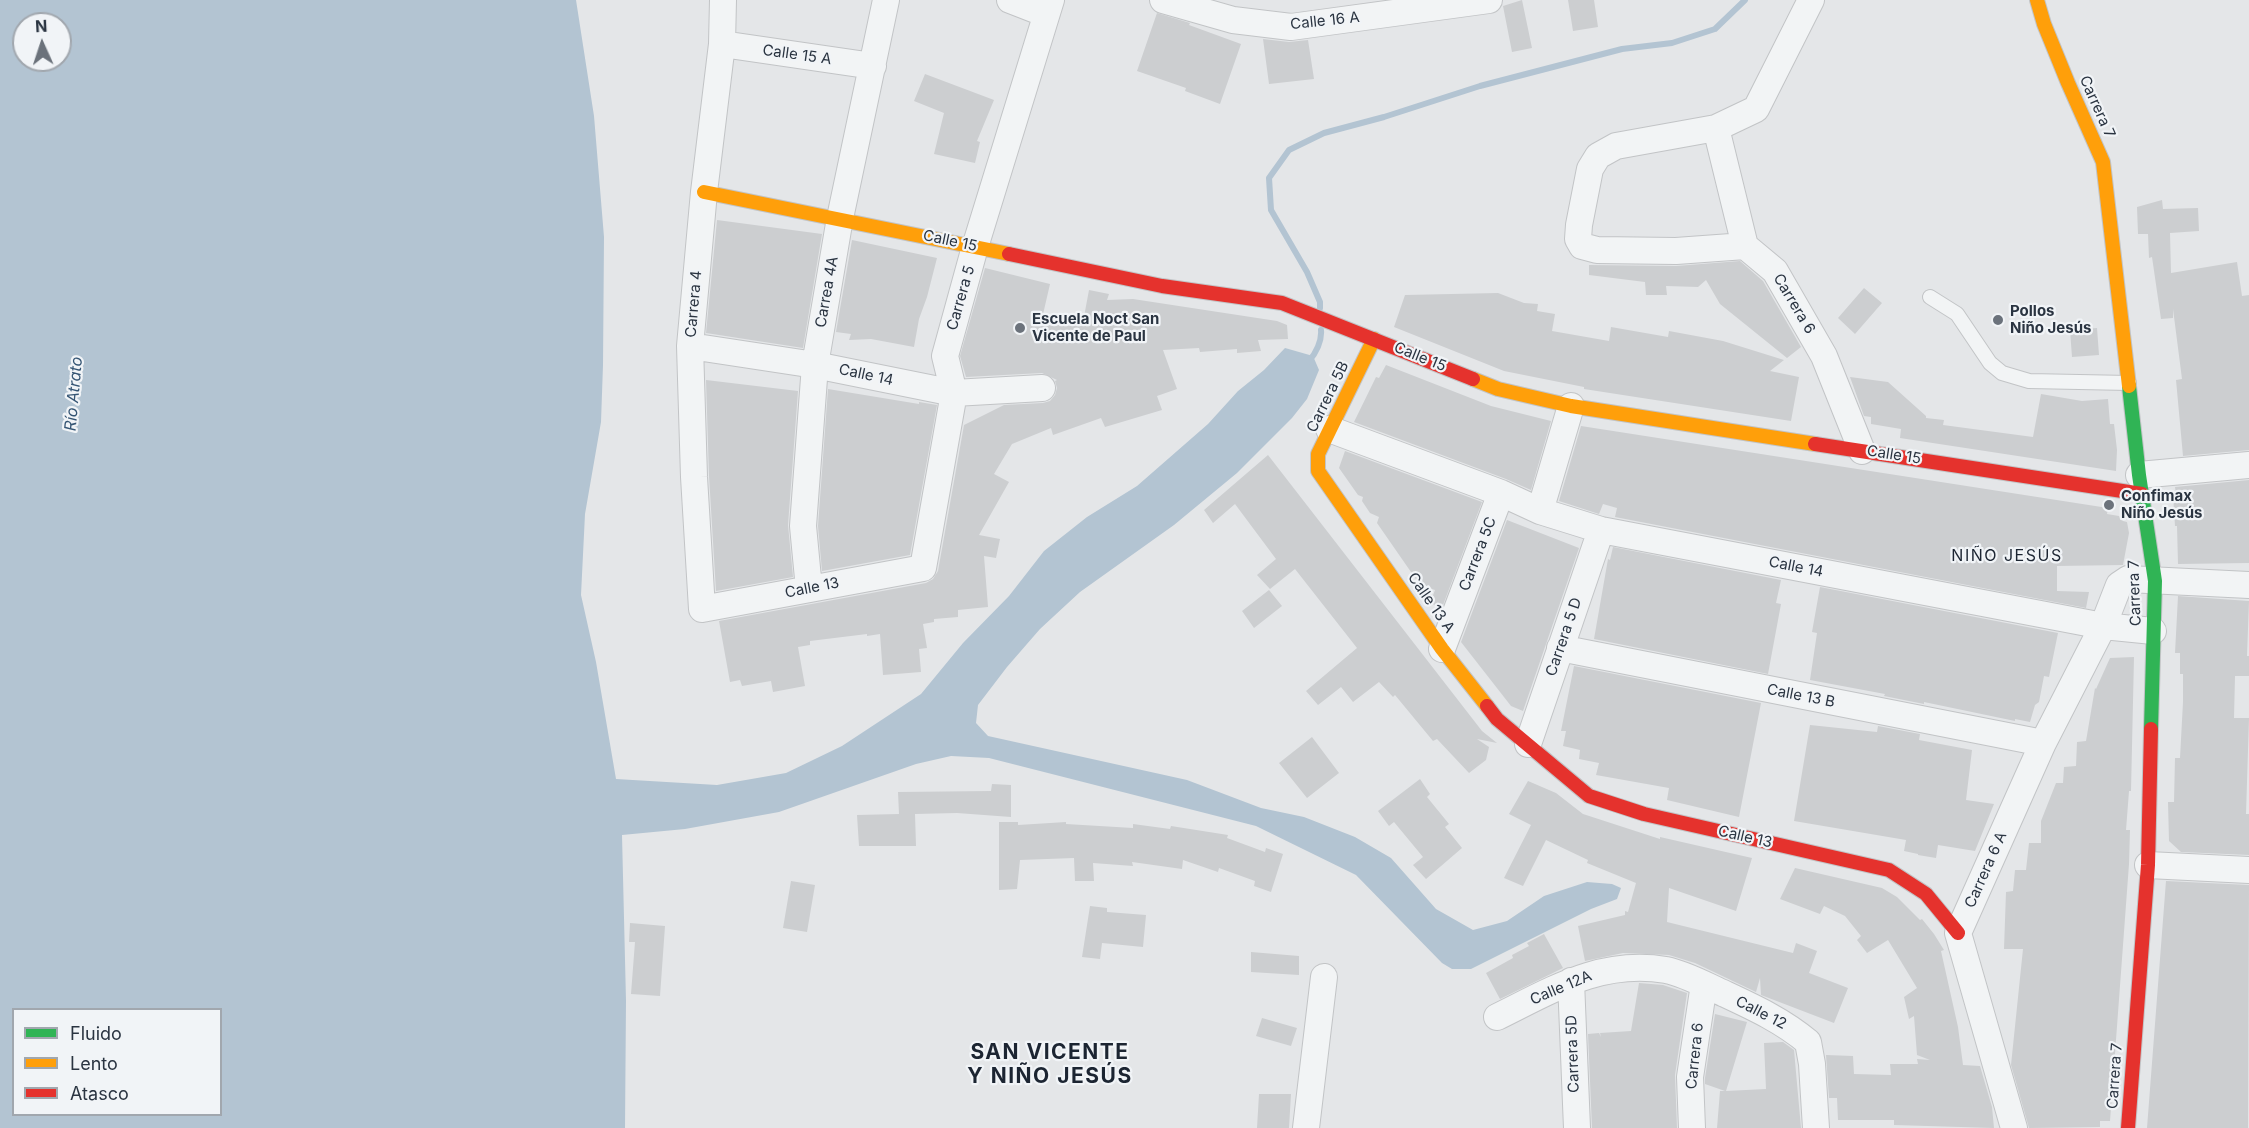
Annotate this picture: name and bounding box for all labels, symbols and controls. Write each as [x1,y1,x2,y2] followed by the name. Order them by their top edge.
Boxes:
[1289,8,1361,34] street label: Calle 16 A
[12,12,72,72] north arrow
[35,16,48,36] text: N
[761,41,833,69] street label: Calle 15 A
[2075,73,2119,141] street label: Carrera 7
[921,226,979,256] street label: Calle 15
[812,255,842,329] street label: Carrea 4A
[943,263,979,333] street label: Carrera 5
[682,270,706,338] street label: Carrera 4
[1769,271,1819,337] street label: Carrera 6
[2010,302,2091,337] place label: Pollos Niño Jesús
[1032,310,1159,345] place label: Escuela Noct San Vicente de Paul
[1991,313,2005,327] marker: Pollos Niño Jesús
[1013,321,1027,335] marker: Escuela Noct San Vicente de Paul
[1391,338,1449,376] street label: Calle 15
[61,356,87,432] water label: Río Atrato
[1303,359,1353,435] street label: Carrera 5B
[837,360,895,390] street label: Calle 14
[1866,442,1922,468] street label: Calle 15
[2121,487,2202,522] place label: Confimax Niño Jesús
[2102,498,2116,512] marker: Confimax Niño Jesús
[1456,514,1500,594] street label: Carrera 5C
[1951,546,2063,566] district label: NIÑO JESÚS
[1767,553,1825,581] street label: Calle 14
[2125,560,2145,626] street label: Carrera 7
[1404,569,1458,637] street label: Calle 13 A
[783,574,841,602] street label: Calle 13
[1542,595,1586,679] street label: Carrera 5 D
[1765,681,1837,711] street label: Calle 13 B
[1716,822,1774,852] street label: Calle 13
[1961,829,2011,911] street label: Carrera 6 A
[1527,967,1595,1009] street label: Calle 12A
[1732,993,1790,1033] street label: Calle 12
[12,1008,222,1116] legend
[1563,1015,1583,1093] street label: Carrera 5D
[1683,1022,1707,1090] street label: Carrera 6
[70,1023,122,1044] text: Fluido
[967,1040,1133,1090] district label: SAN VICENTE Y NIÑO JESÚS
[2104,1042,2126,1110] street label: Carrera 7
[70,1053,118,1074] text: Lento
[70,1083,129,1104] text: Atasco

